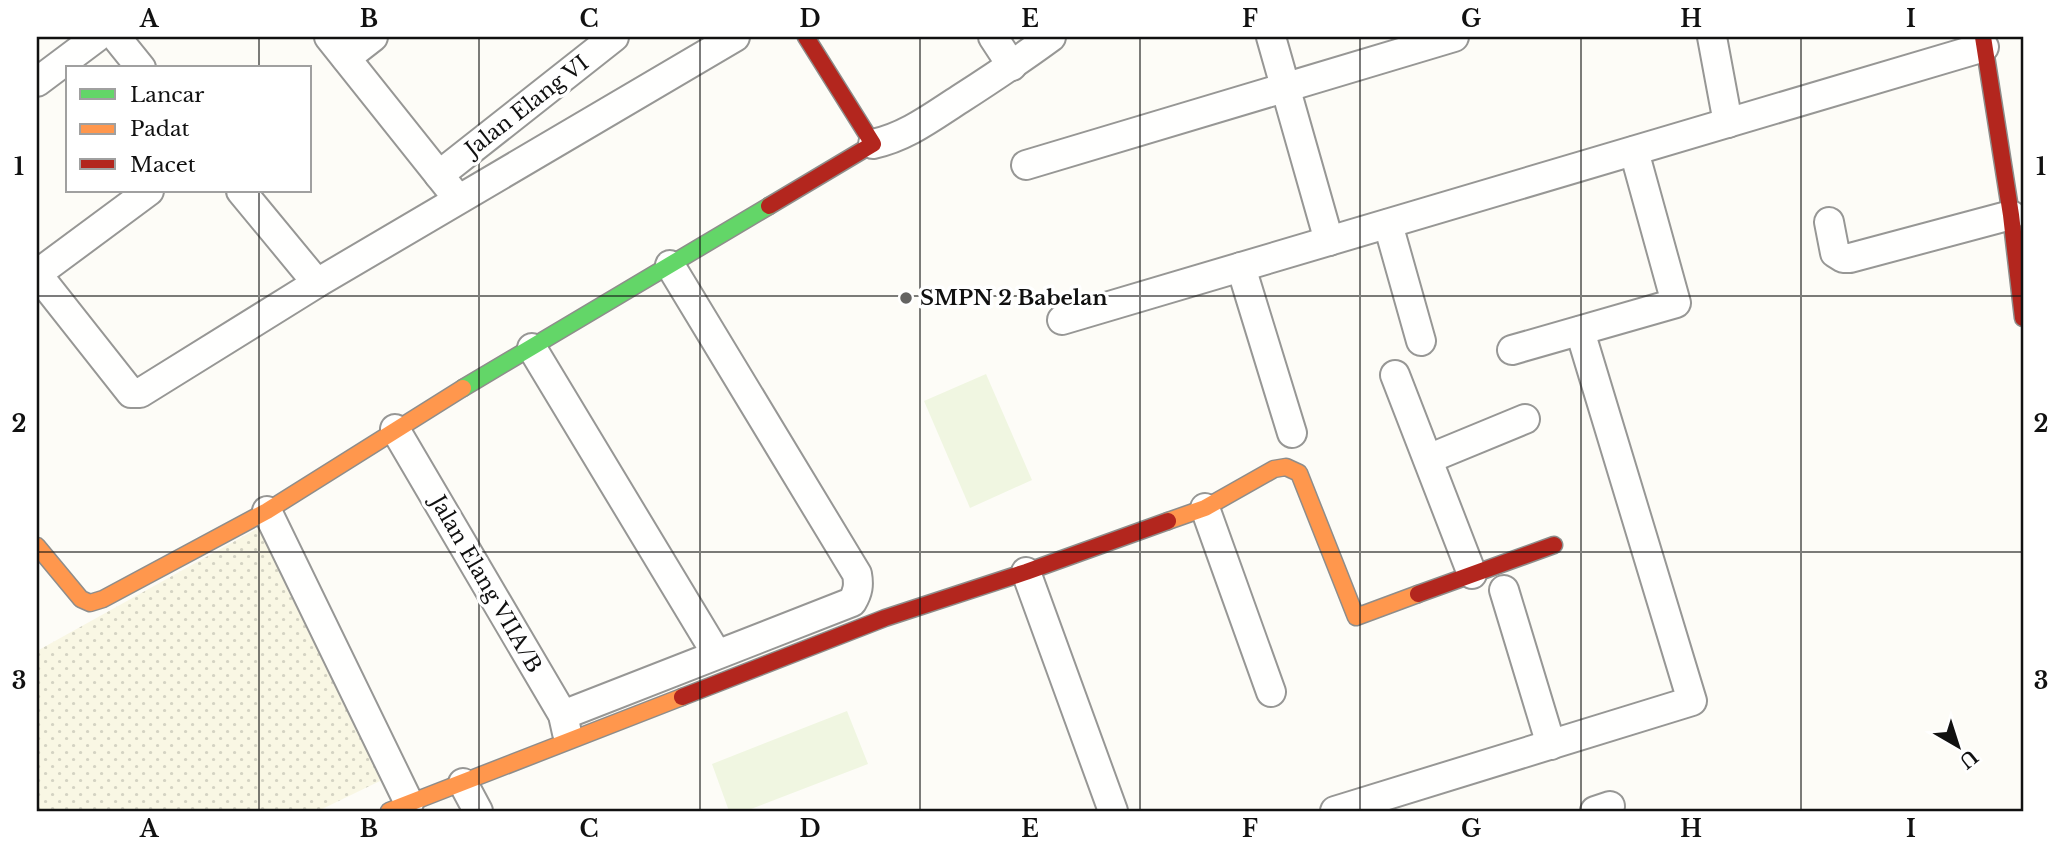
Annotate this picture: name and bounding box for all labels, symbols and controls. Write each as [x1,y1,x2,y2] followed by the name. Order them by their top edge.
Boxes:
[139,5,160,33] text: A
[360,5,378,33] text: B
[580,5,598,33] text: C
[799,5,821,33] text: D
[1021,5,1039,33] text: E
[1242,5,1258,33] text: F
[1461,5,1481,33] text: G
[1680,5,1702,33] text: H
[1906,5,1916,33] text: I
[458,50,594,164] street label: Jalan Elang VI
[66,66,312,192] legend
[130,82,204,108] text: Lancar
[130,116,190,142] text: Padat
[130,152,196,178] text: Macet
[14,153,24,181] text: 1
[2036,153,2046,181] text: 1
[920,285,1108,311] place label: SMPN 2 Babelan
[898,290,914,306] marker: SMPN 2 Babelan
[12,410,26,438] text: 2
[2034,410,2048,438] text: 2
[423,488,547,677] street label: Jalan Elang VIIA/B
[12,667,26,695] text: 3
[2034,667,2048,695] text: 3
[1924,712,1994,782] north arrow
[1954,745,1982,773] text: U
[139,815,160,843] text: A
[360,815,378,843] text: B
[580,815,598,843] text: C
[799,815,821,843] text: D
[1021,815,1039,843] text: E
[1242,815,1258,843] text: F
[1461,815,1481,843] text: G
[1680,815,1702,843] text: H
[1906,815,1916,843] text: I

